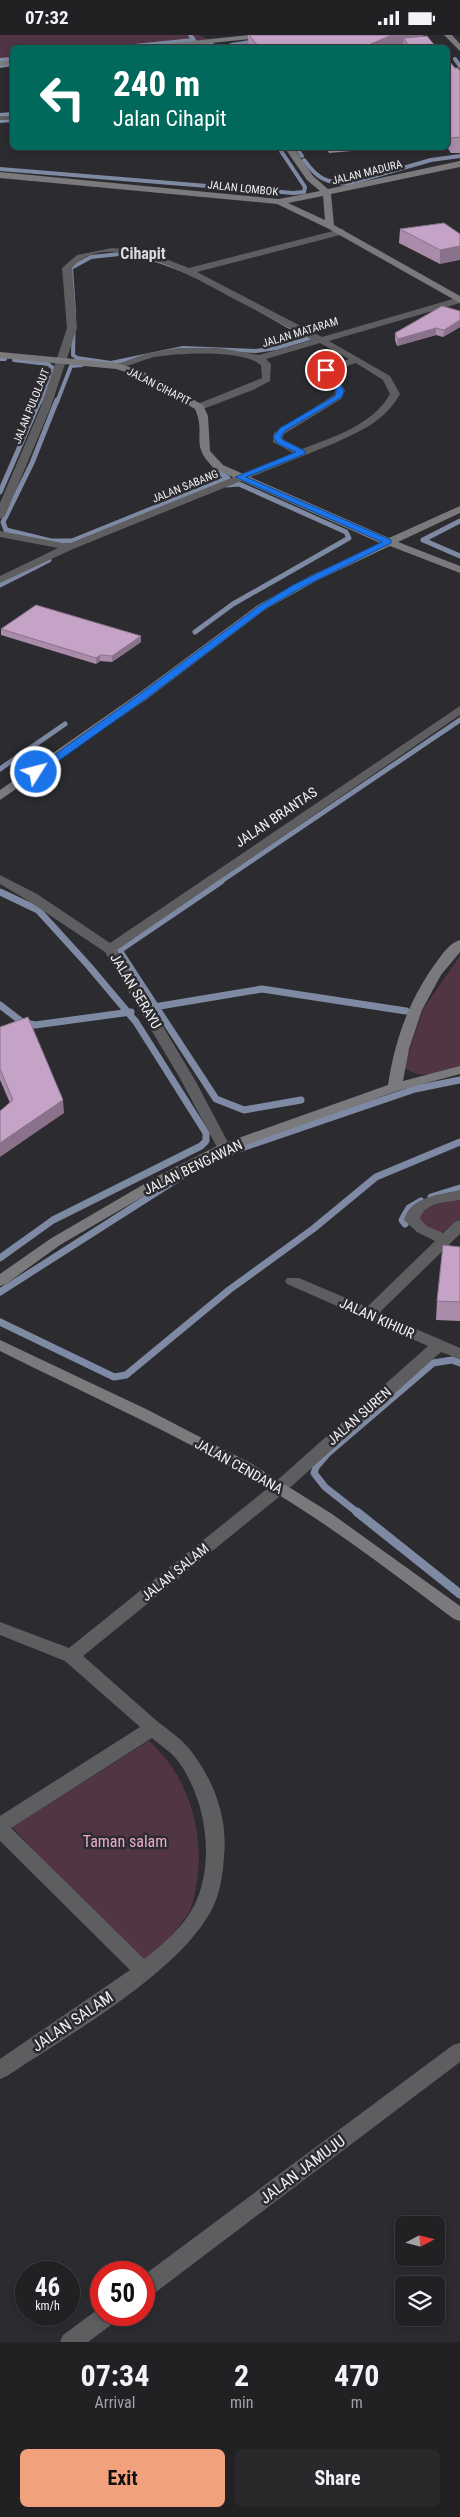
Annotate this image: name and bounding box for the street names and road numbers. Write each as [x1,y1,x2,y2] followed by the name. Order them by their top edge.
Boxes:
[331,157,404,187] street label: JALAN MADURA
[207,178,279,199] street label: JALAN LOMBOK
[261,315,340,350] street label: JALAN MATARAM
[125,365,193,408] street label: JALAN CIHAPIT
[10,367,53,446] street label: JALAN PULOLAUT
[150,467,220,506] street label: JALAN SABANG
[232,784,320,850] street label: JALAN BRANTAS
[107,950,165,1032] street label: JALAN SERAYU
[141,1136,245,1198] street label: JALAN BENGAWAN
[337,1294,417,1342] street label: JALAN KIHIUR
[324,1384,394,1448] street label: JALAN SUREN
[192,1435,286,1497] street label: JALAN CENDANA
[138,1540,212,1604] street label: JALAN SALAM
[28,1987,117,2056] street label: JALAN SALAM
[256,2131,349,2208] street label: JALAN JAMUJU

